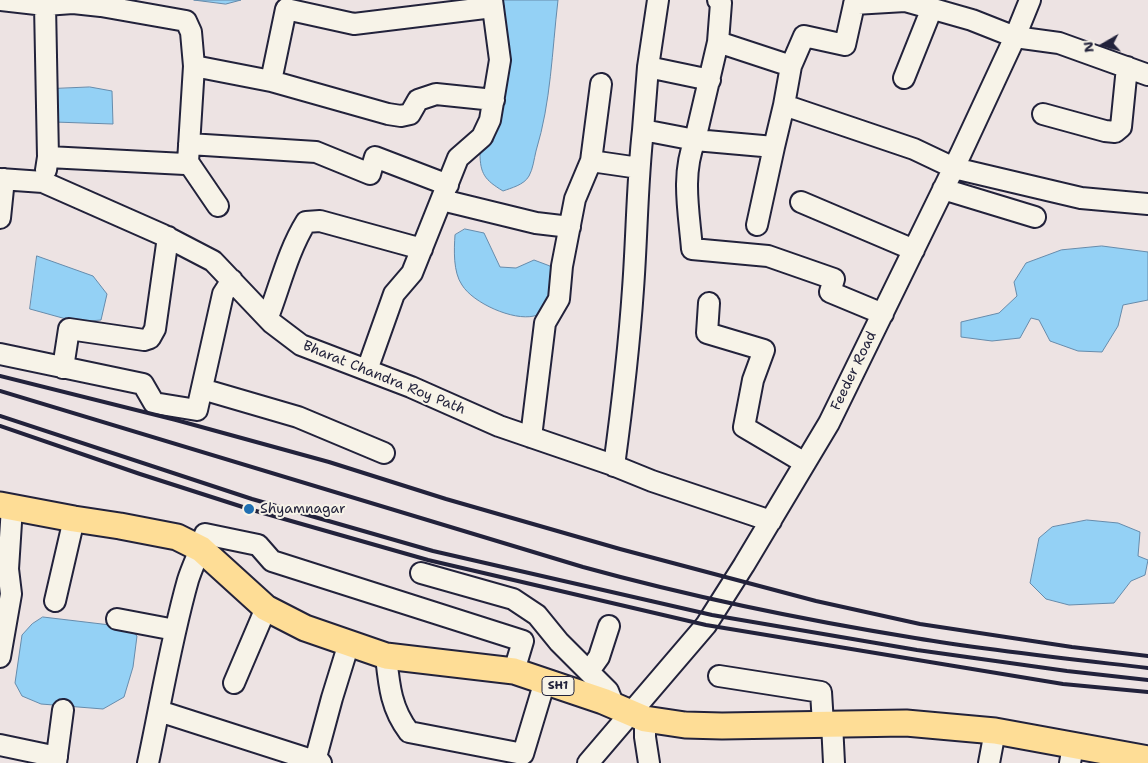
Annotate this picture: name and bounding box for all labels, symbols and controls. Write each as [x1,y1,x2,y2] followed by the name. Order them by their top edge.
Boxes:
[1078,20,1128,70] north arrow
[1078,40,1098,54] text: N
[828,329,880,413] street label: Feeder Road
[300,338,468,418] street label: Bharat Chandra Roy Path
[260,501,346,517] place label: Shyamnagar
[242,502,256,516] marker: Shyamnagar
[542,676,574,696] road number: SH1

